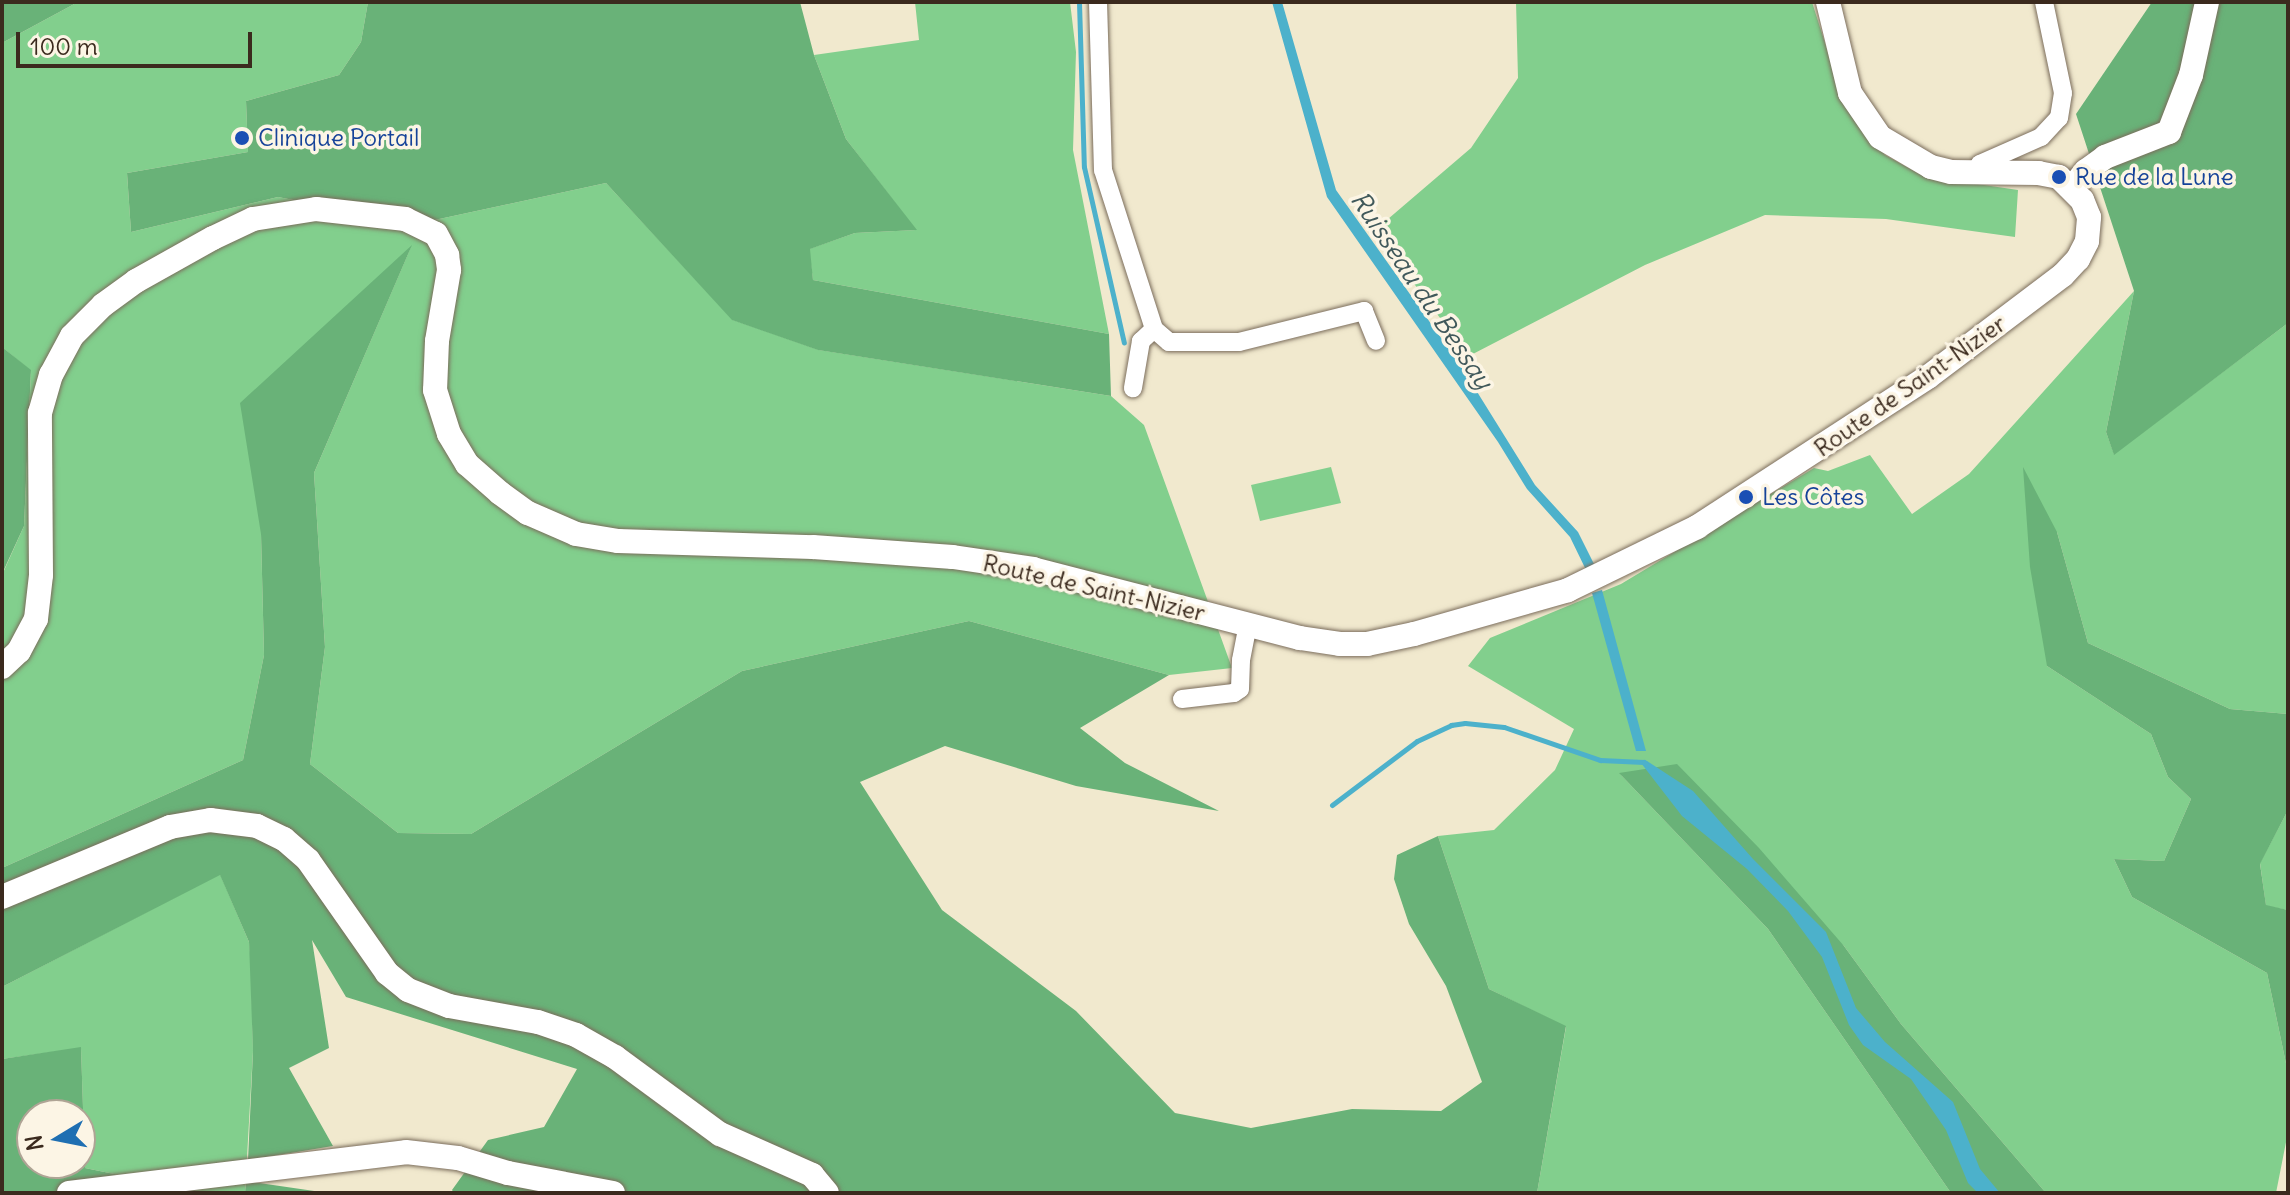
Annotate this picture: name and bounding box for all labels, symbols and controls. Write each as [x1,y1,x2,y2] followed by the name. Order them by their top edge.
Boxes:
[20,16,256,66] scale bar
[30,31,98,61] text: 100 m
[258,124,419,152] place label: Clinique Portail
[233,129,251,147] marker: Clinique Portail
[2075,163,2234,191] place label: Rue de la Lune
[2050,168,2068,186] marker: Rue de la Lune
[1344,185,1500,395] water label: Ruisseau du Bessay
[1809,309,2011,463] street label: Route de Saint-Nizier
[1762,483,1864,511] place label: Les Côtes
[1737,488,1755,506] marker: Les Côtes
[980,548,1208,628] street label: Route de Saint-Nizier
[16,1099,96,1179] north arrow
[19,1133,49,1153] text: N

